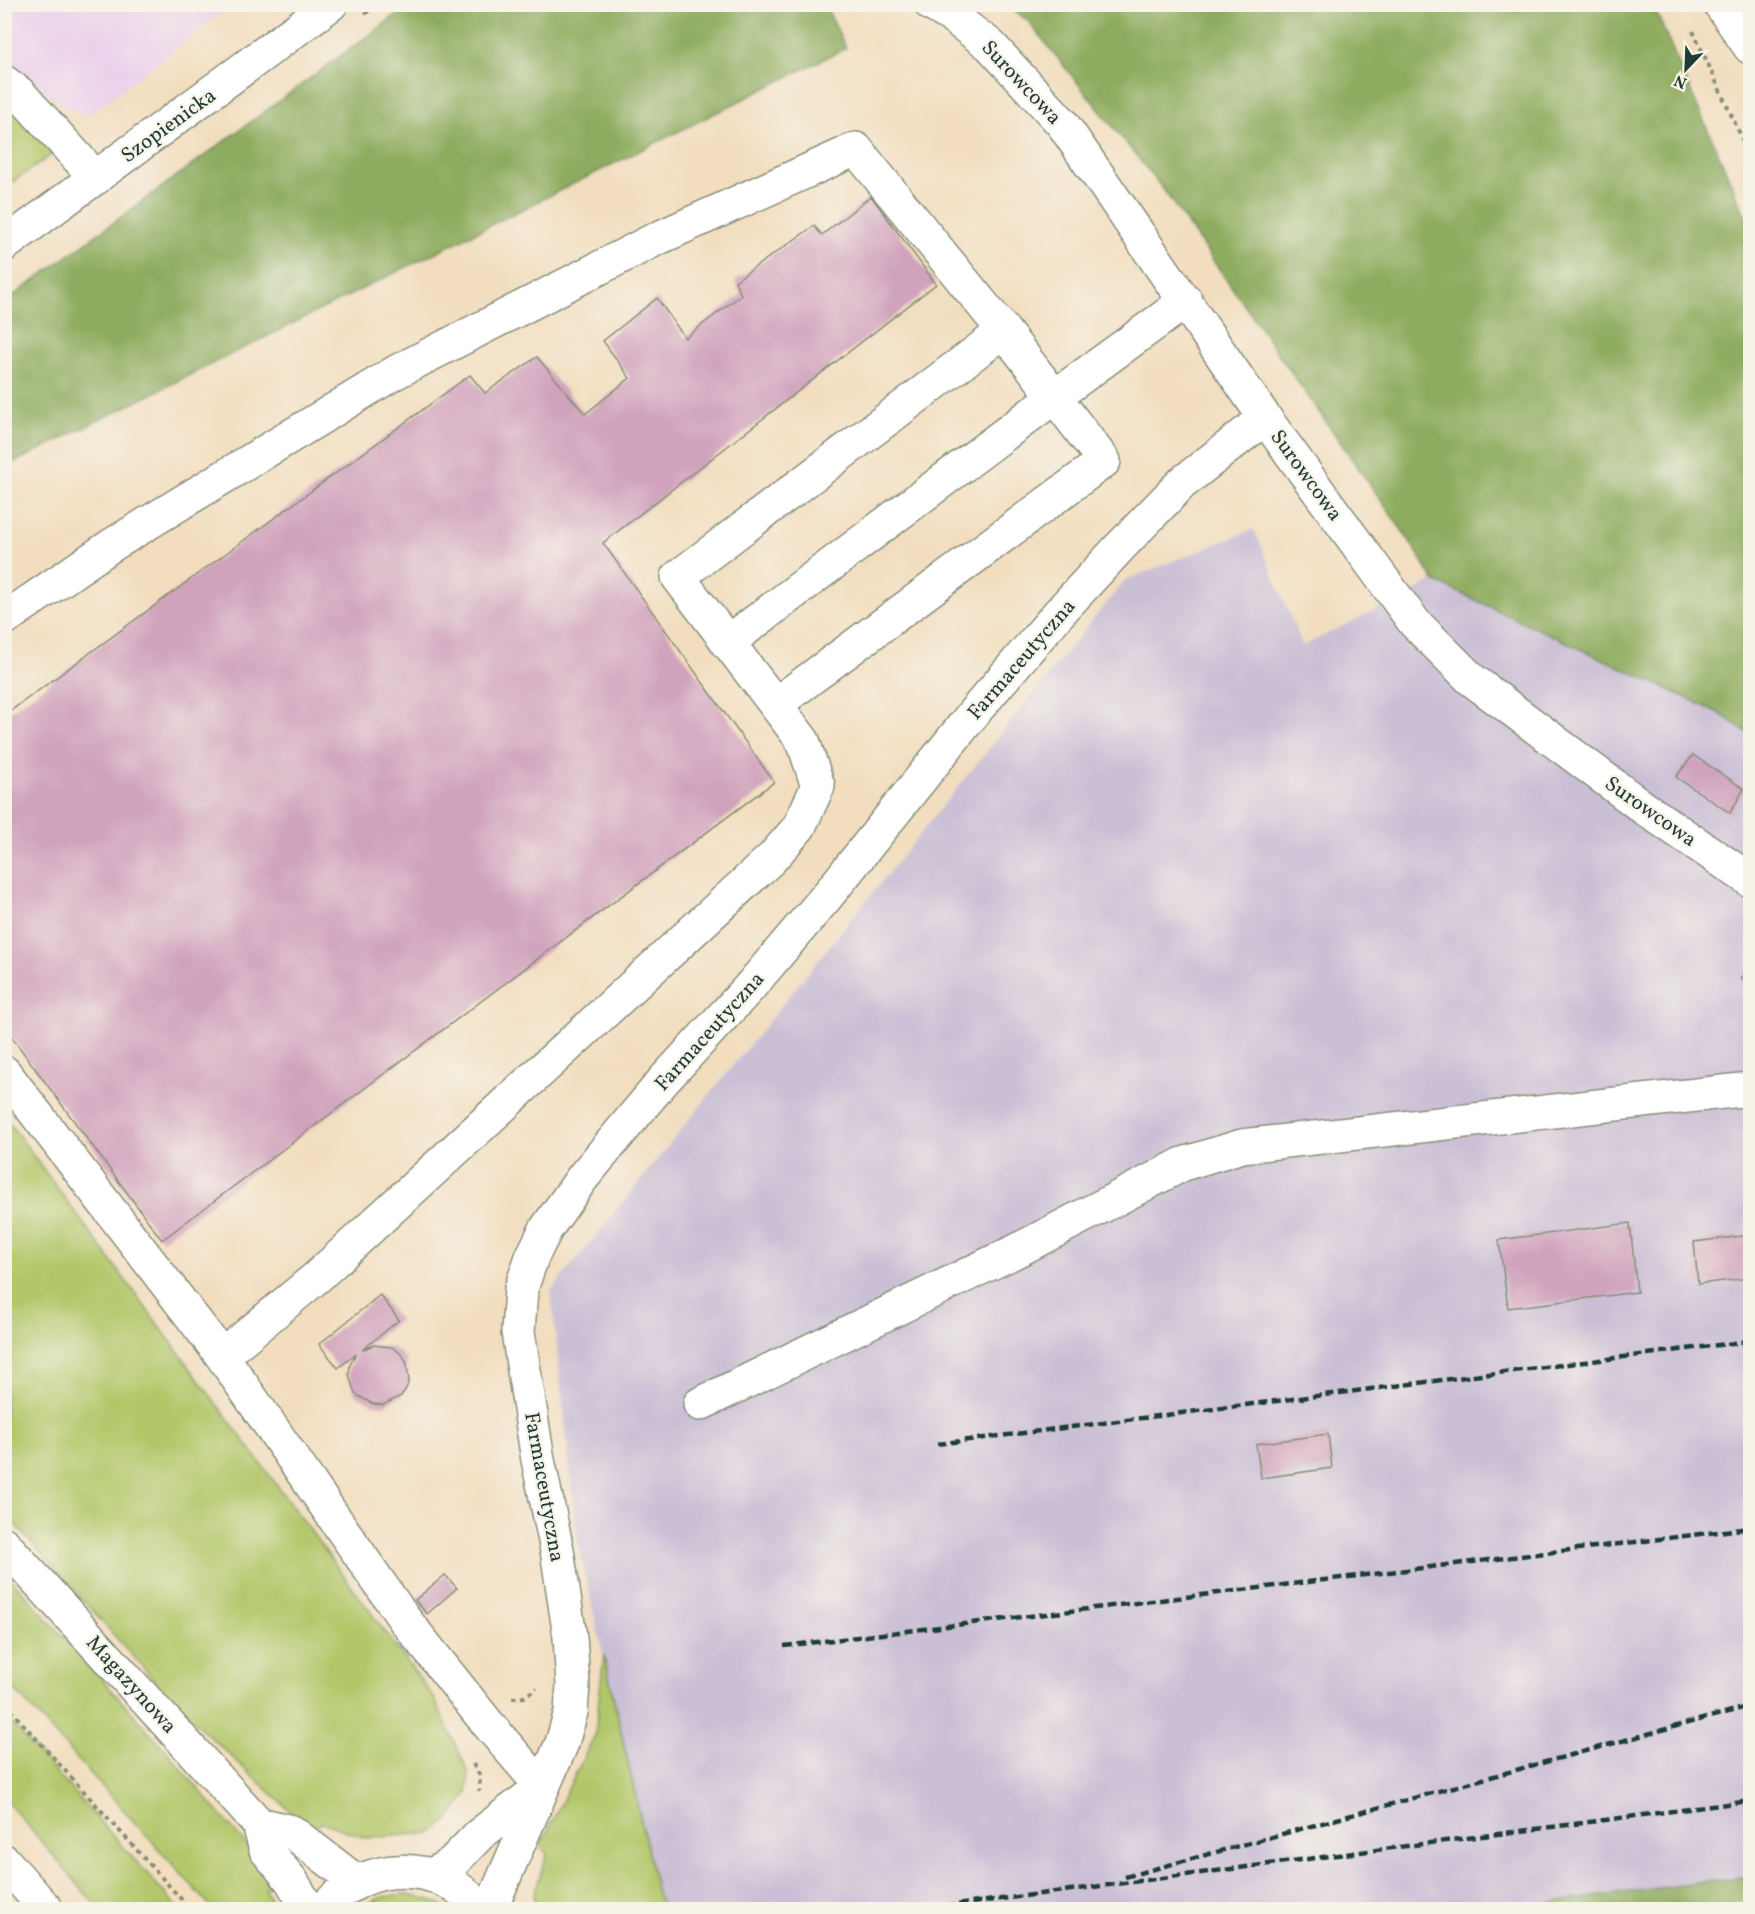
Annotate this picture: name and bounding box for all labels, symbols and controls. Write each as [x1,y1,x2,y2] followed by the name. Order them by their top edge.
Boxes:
[974,34,1068,132] street label: Surowcowa
[1656,39,1716,99] north arrow
[1671,68,1691,93] text: N
[115,82,222,171] street label: Szopienicka
[1263,424,1349,527] street label: Surowcowa
[961,593,1083,727] street label: Farmaceutyczna
[1598,770,1702,855] street label: Surowcowa
[649,966,772,1098] street label: Farmaceutyczna
[516,1410,571,1564] street label: Farmaceutyczna
[79,1629,183,1741] street label: Magazynowa

